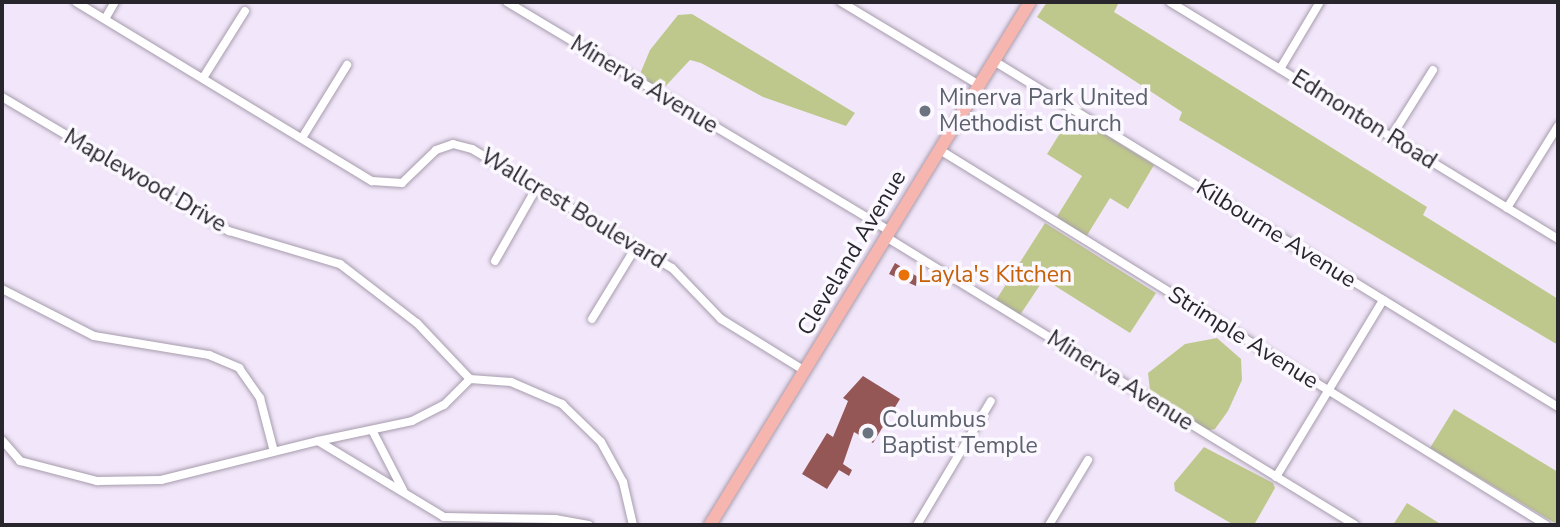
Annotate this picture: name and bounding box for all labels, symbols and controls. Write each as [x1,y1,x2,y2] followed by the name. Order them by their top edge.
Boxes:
[565,30,723,140] street label: Minerva Avenue
[1287,64,1441,176] street label: Edmonton Road
[939,84,1149,138] place label: Minerva Park United Methodist Church
[917,103,933,119] marker: Minerva Park United Methodist Church
[59,123,231,239] street label: Maplewood Drive
[476,143,670,275] street label: Wallcrest Boulevard
[792,165,912,341] street label: Cleveland Avenue
[1191,174,1361,294] street label: Kilbourne Avenue
[918,261,1072,289] place label: Layla's Kitchen
[896,267,912,283] marker: Layla's Kitchen
[1163,281,1323,395] street label: Strimple Avenue
[1042,325,1198,437] street label: Minerva Avenue
[882,406,1038,460] place label: Columbus Baptist Temple
[860,425,876,441] marker: Columbus Baptist Temple

